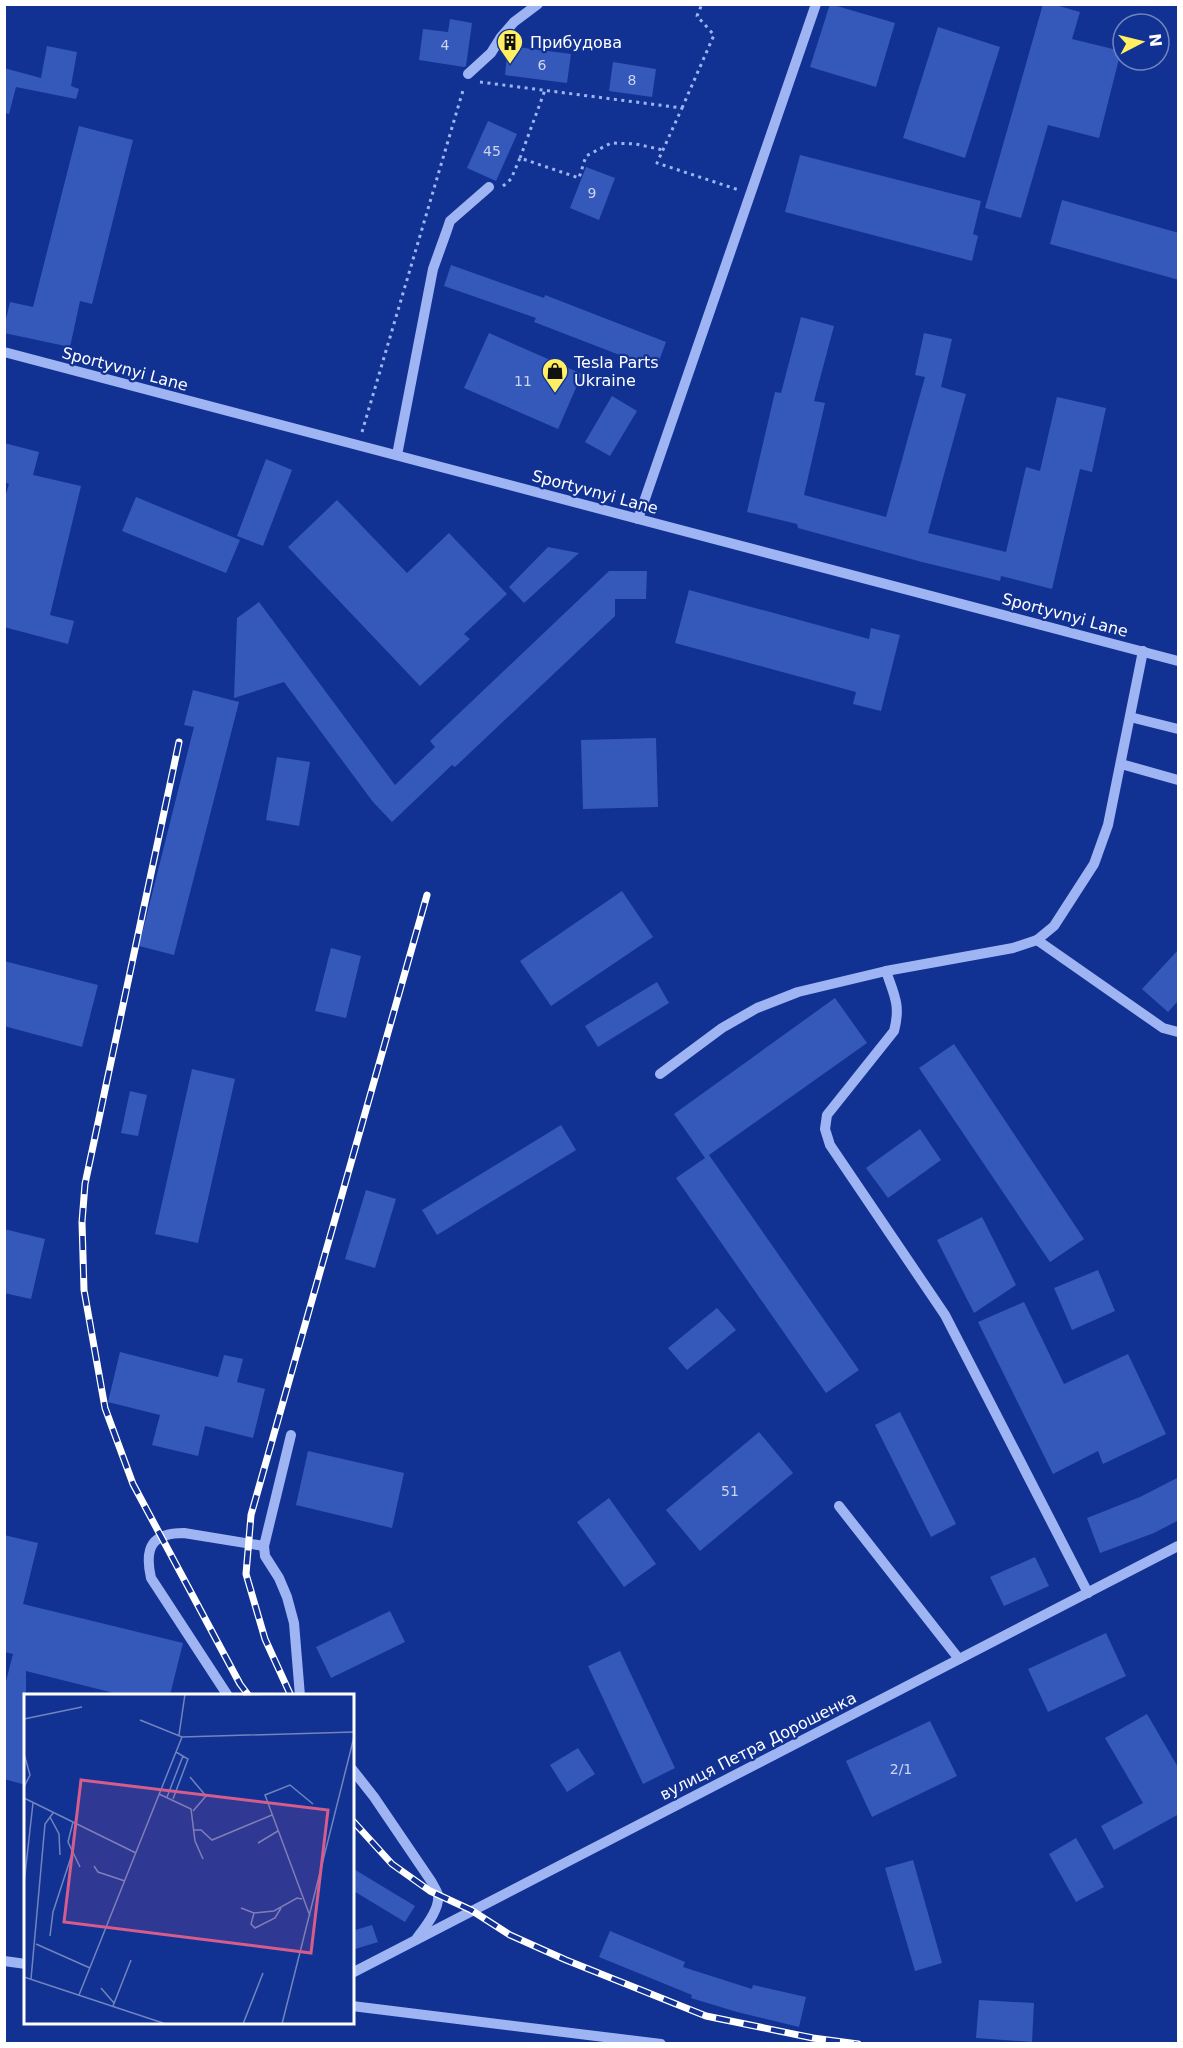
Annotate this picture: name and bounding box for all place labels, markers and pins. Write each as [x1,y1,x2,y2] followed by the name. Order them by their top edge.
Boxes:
[495,27,525,65] building icon: Прибудова
[530,33,622,52] place label: Прибудова
[573,353,659,390] place label: Tesla Parts Ukraine
[540,356,570,394] shop icon: Tesla Parts Ukraine

